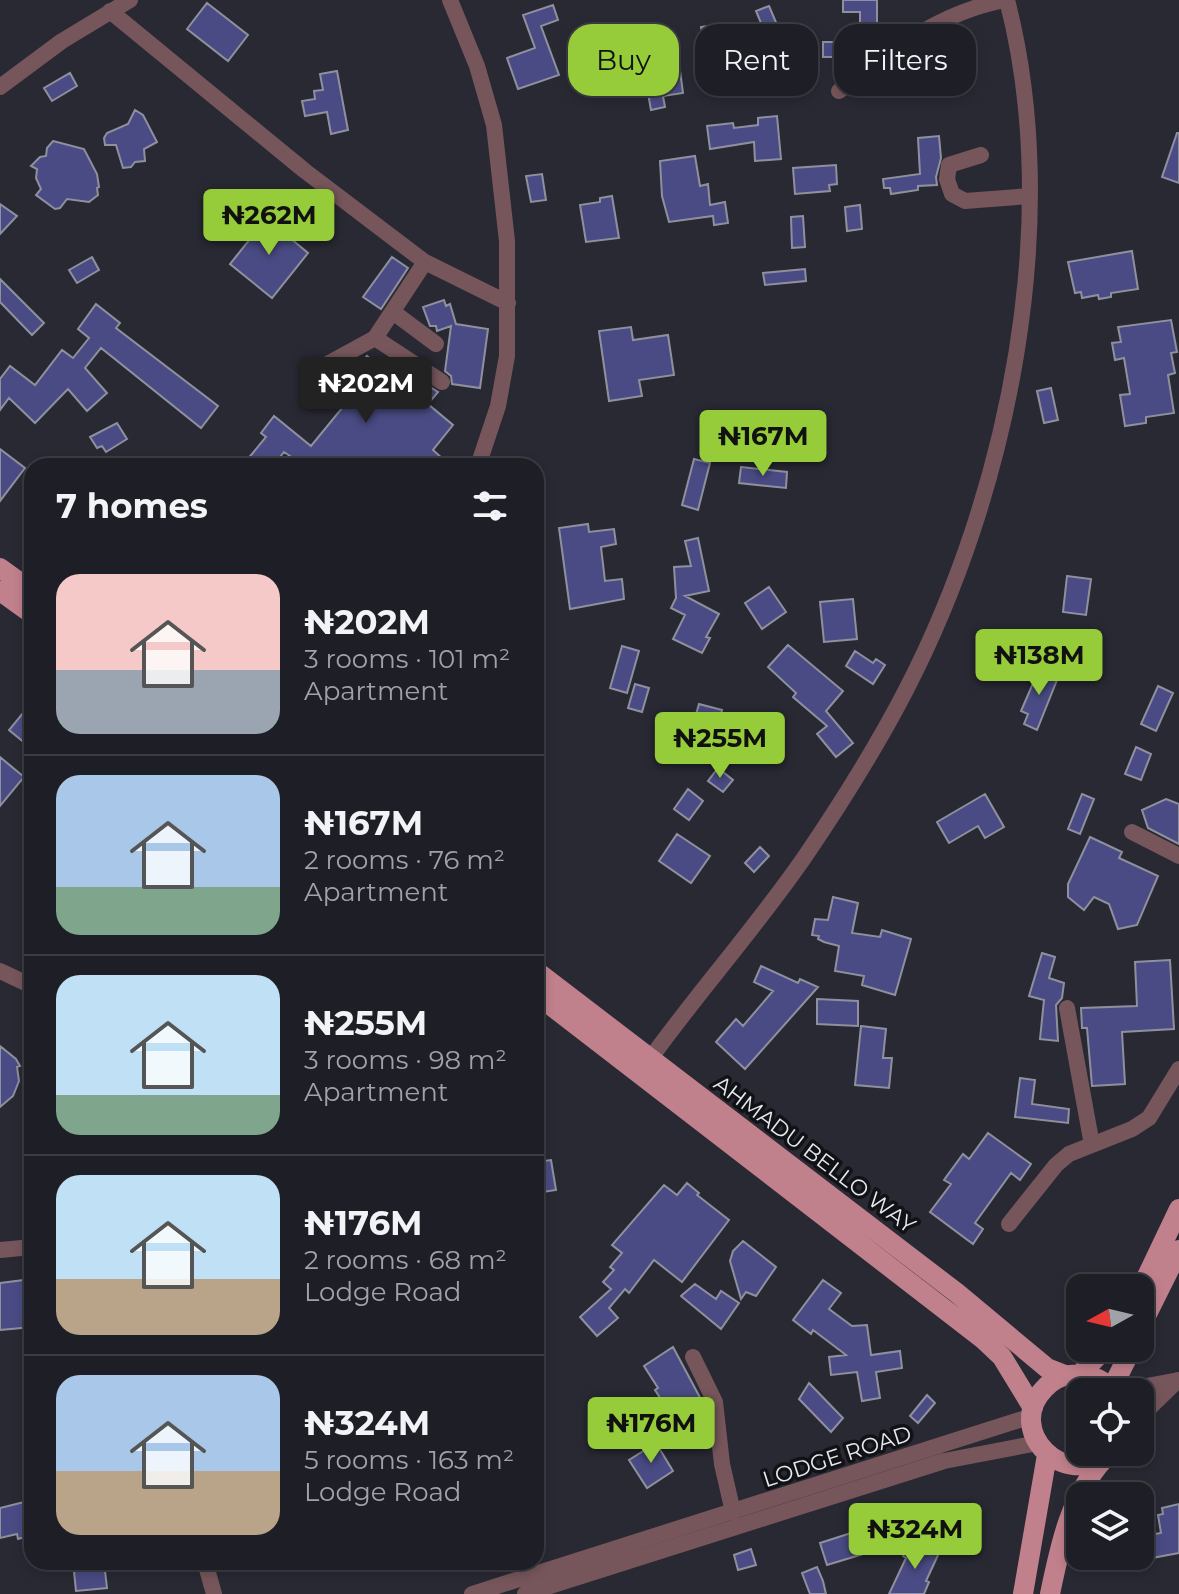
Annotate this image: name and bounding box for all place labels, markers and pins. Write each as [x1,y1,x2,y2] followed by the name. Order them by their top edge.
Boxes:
[213,189,325,257] pin: ₦262M
[310,357,422,425] pin: ₦202M
[707,410,819,478] pin: ₦167M
[983,629,1095,697] pin: ₦138M
[664,712,776,780] pin: ₦255M
[595,1397,707,1465] pin: ₦176M
[859,1503,971,1571] pin: ₦324M

